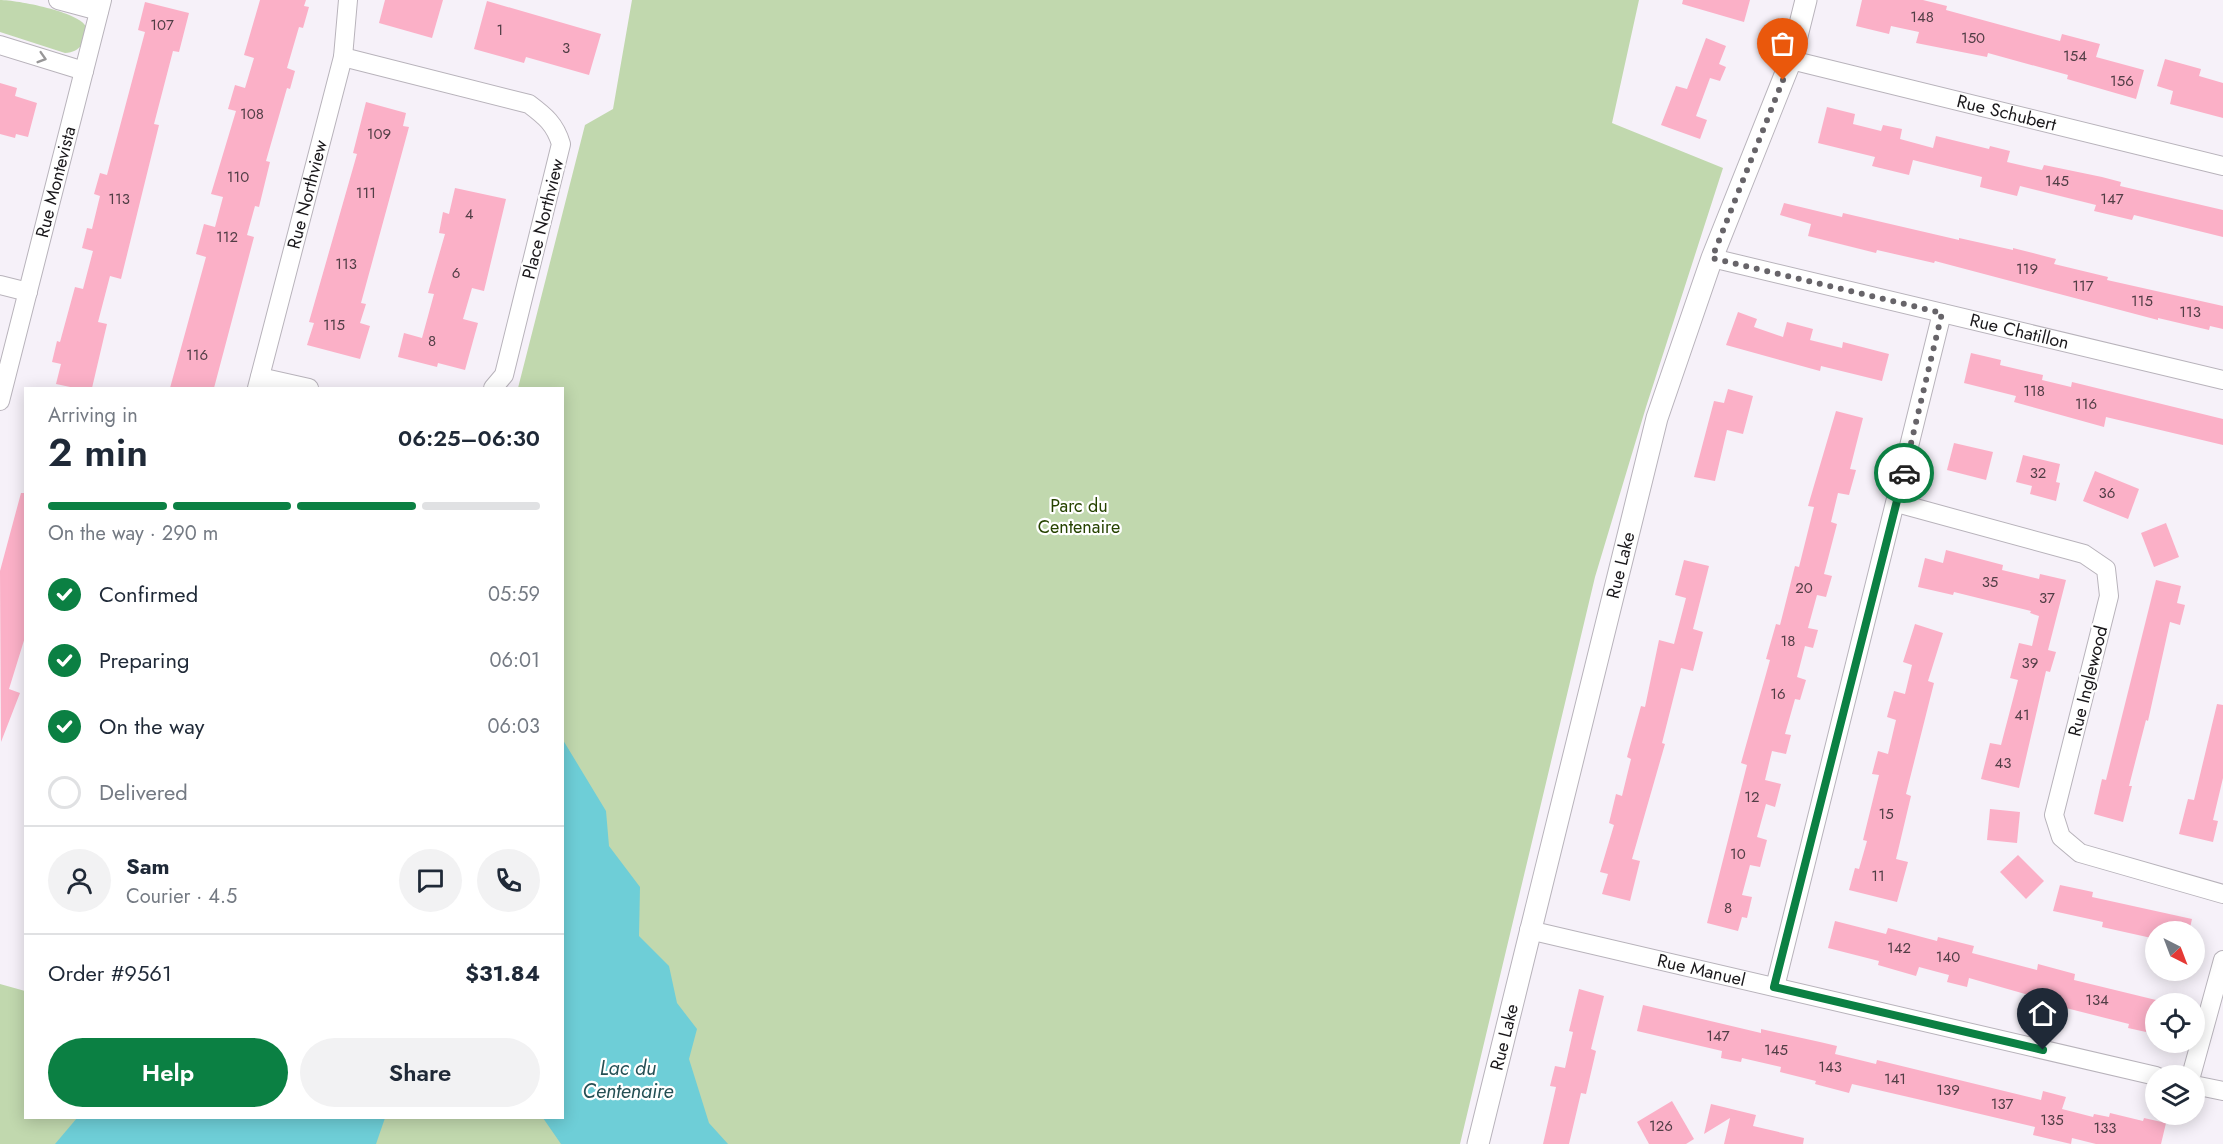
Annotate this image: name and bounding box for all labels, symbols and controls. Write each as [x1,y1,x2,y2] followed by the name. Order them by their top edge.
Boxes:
[1910,6,1934,28] house number: 148
[150,14,174,36] house number: 107
[1757,18,1808,80] pin
[497,19,503,41] house number: 1
[1766,27,1799,60] icon: bag
[1961,27,1985,49] house number: 150
[562,37,570,59] house number: 3
[2063,45,2087,67] house number: 154
[36,51,47,63] one-way arrow
[2110,70,2134,92] house number: 156
[1954,88,2060,138] street label: Rue Schubert
[240,103,264,125] house number: 108
[29,123,82,241] street label: Rue Montevista
[367,123,391,145] house number: 109
[281,136,334,252] street label: Rue Northview
[515,155,571,282] street label: Place Northview
[227,166,249,188] house number: 110
[2045,170,2069,192] house number: 145
[356,182,376,204] house number: 111
[108,188,130,210] house number: 113
[2100,188,2124,210] house number: 147
[465,203,474,225] house number: 4
[216,226,238,248] house number: 112
[335,253,357,275] house number: 113
[2016,258,2038,280] house number: 119
[452,262,460,284] house number: 6
[2072,275,2094,297] house number: 117
[2131,290,2153,312] house number: 115
[2179,301,2201,323] house number: 113
[1967,307,2072,356] street label: Rue Chatillon
[323,314,345,336] house number: 115
[428,330,436,352] house number: 8
[186,344,208,366] house number: 116
[2023,380,2045,402] house number: 118
[2075,393,2097,415] house number: 116
[48,401,138,430] text: Arriving in
[398,422,540,454] text: 06:25–06:30
[48,424,148,481] text: 2 min
[1874,443,1934,503] courier
[1888,457,1921,490] icon: car
[2030,462,2046,484] house number: 32
[2099,482,2115,504] house number: 36
[1038,493,1120,540] park label: Parc du Centenaire
[48,519,218,548] text: On the way · 290 m
[1600,529,1641,601] street label: Rue Lake
[1982,571,1998,593] house number: 35
[1795,577,1813,599] house number: 20
[48,578,81,611] icon: check
[99,578,198,610] text: Confirmed
[488,580,540,609] text: 05:59
[2039,587,2055,609] house number: 37
[2062,623,2114,739] street label: Rue Inglewood
[1781,630,1795,652] house number: 18
[48,644,81,677] icon: check
[99,644,190,676] text: Preparing
[489,646,540,675] text: 06:01
[2022,652,2038,674] house number: 39
[1770,683,1786,705] house number: 16
[2014,704,2030,726] house number: 41
[48,710,81,743] icon: check
[99,710,204,742] text: On the way
[488,712,540,741] text: 06:03
[1995,752,2011,774] house number: 43
[99,776,188,808] text: Delivered
[1744,786,1760,808] house number: 12
[1878,803,1894,825] house number: 15
[1730,843,1746,865] house number: 10
[48,849,111,912] button: person
[399,849,462,912] button: chat
[477,849,540,912] button: phone
[126,850,170,882] text: Sam
[1871,865,1885,887] house number: 11
[126,882,237,911] text: Courier · 4.5
[1724,897,1732,919] house number: 8
[2145,921,2205,981] north arrow
[2145,921,2205,1125] map controls
[1887,937,1911,959] house number: 142
[1936,946,1960,968] house number: 140
[1655,947,1748,993] street label: Rue Manuel
[48,957,172,989] text: Order #9561
[465,957,540,989] text: $31.84
[2017,988,2068,1050] pin
[2085,989,2109,1011] house number: 134
[2145,993,2205,1053] button: locate
[2026,997,2059,1030] icon: home
[1484,1001,1525,1073] street label: Rue Lake
[1706,1025,1730,1047] house number: 147
[48,1038,288,1107] button: Help
[300,1038,540,1107] button: Share
[1764,1039,1788,1061] house number: 145
[583,1054,673,1106] water label: Lac du Centenaire
[1818,1056,1842,1078] house number: 143
[2145,1065,2205,1125] button: layers
[1884,1068,1906,1090] house number: 141
[1936,1079,1960,1101] house number: 139
[1991,1093,2013,1115] house number: 137
[2040,1109,2064,1131] house number: 135
[1649,1115,1673,1137] house number: 126
[2093,1117,2117,1139] house number: 133

